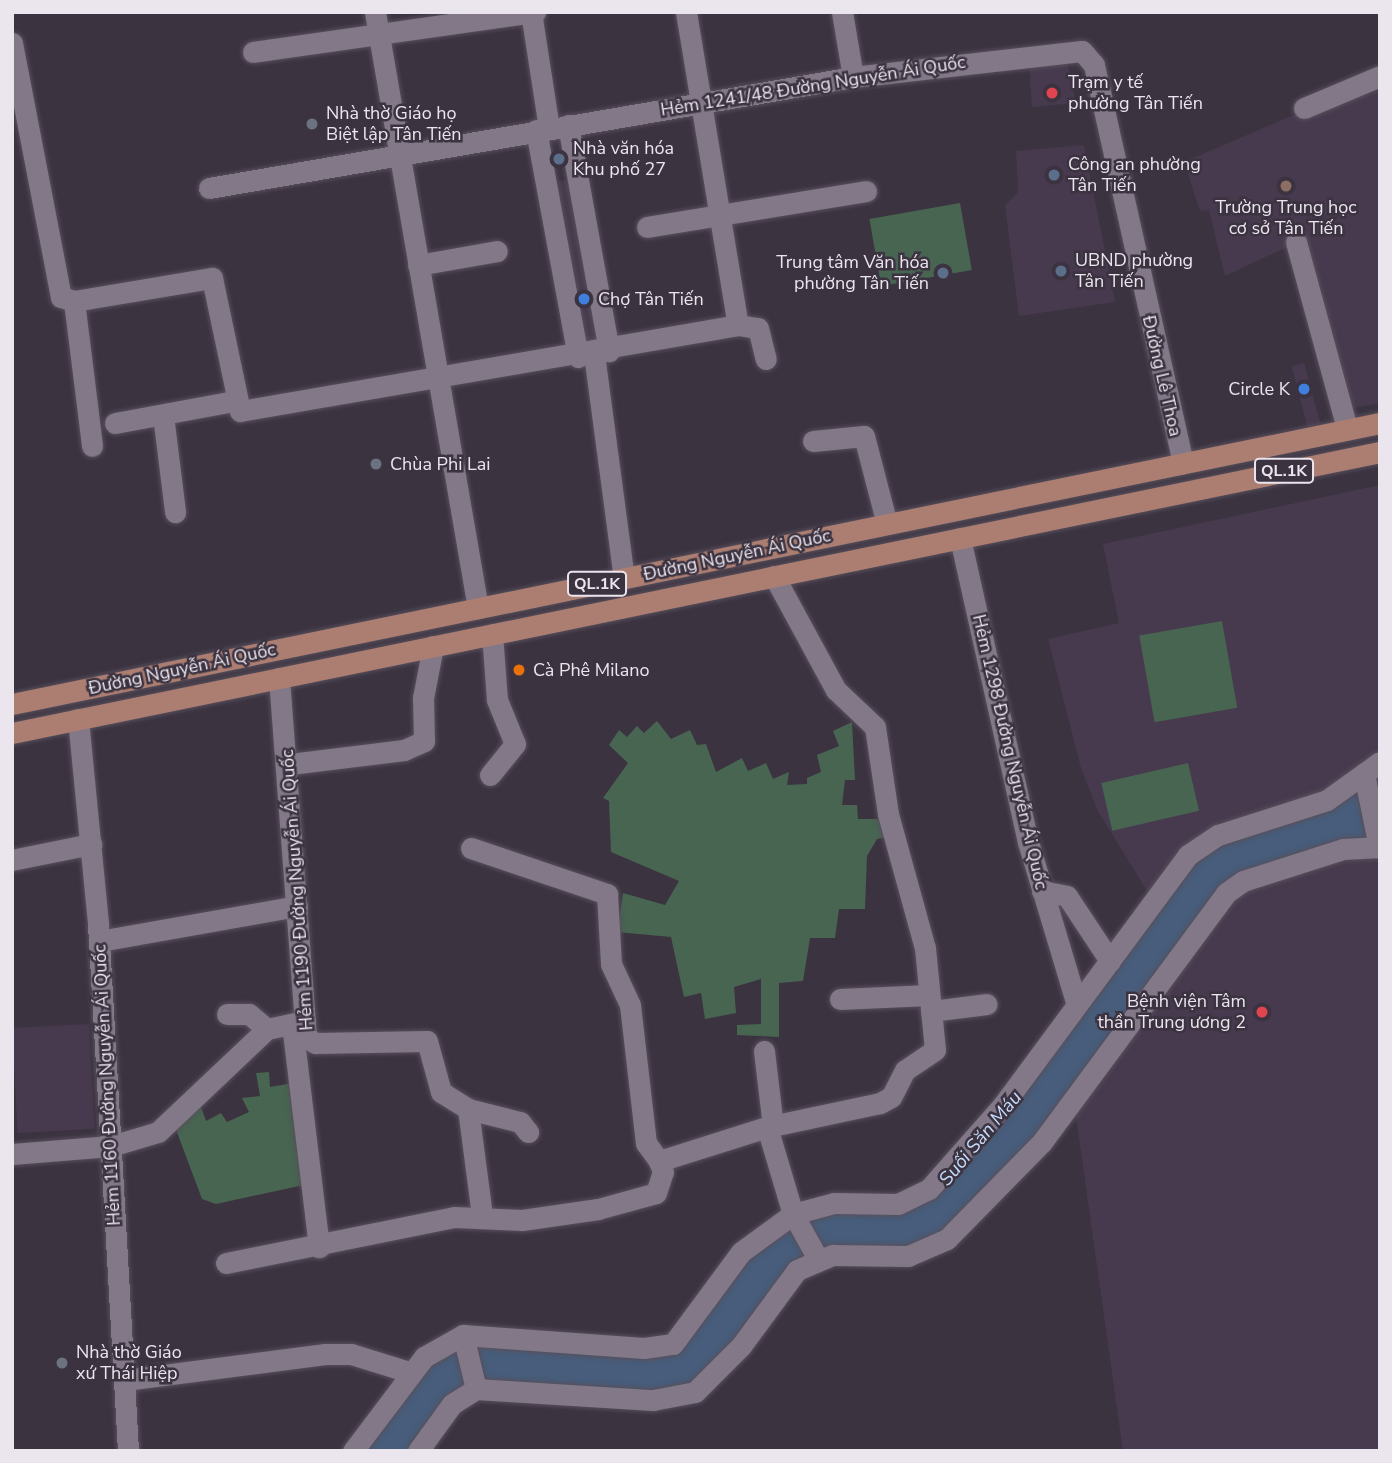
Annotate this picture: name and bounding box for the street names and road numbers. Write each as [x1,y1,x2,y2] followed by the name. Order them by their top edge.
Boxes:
[659,51,967,121] street label: Hẻm 1241/48 Đường Nguyễn Ái Quốc
[1138,313,1186,439] street label: Đường Lê Thoa
[1252,458,1316,484] road number: QL.1K
[642,525,832,585] street label: Đường Nguyễn Ái Quốc
[566,572,628,596] road number: QL.1K
[968,612,1052,892] street label: Hẻm 1298 Đường Nguyễn Ái Quốc
[87,639,277,699] street label: Đường Nguyễn Ái Quốc
[276,749,318,1031] street label: Hẻm 1190 Đường Nguyễn Ái Quốc
[89,944,125,1226] street label: Hẻm 1160 Đường Nguyễn Ái Quốc

